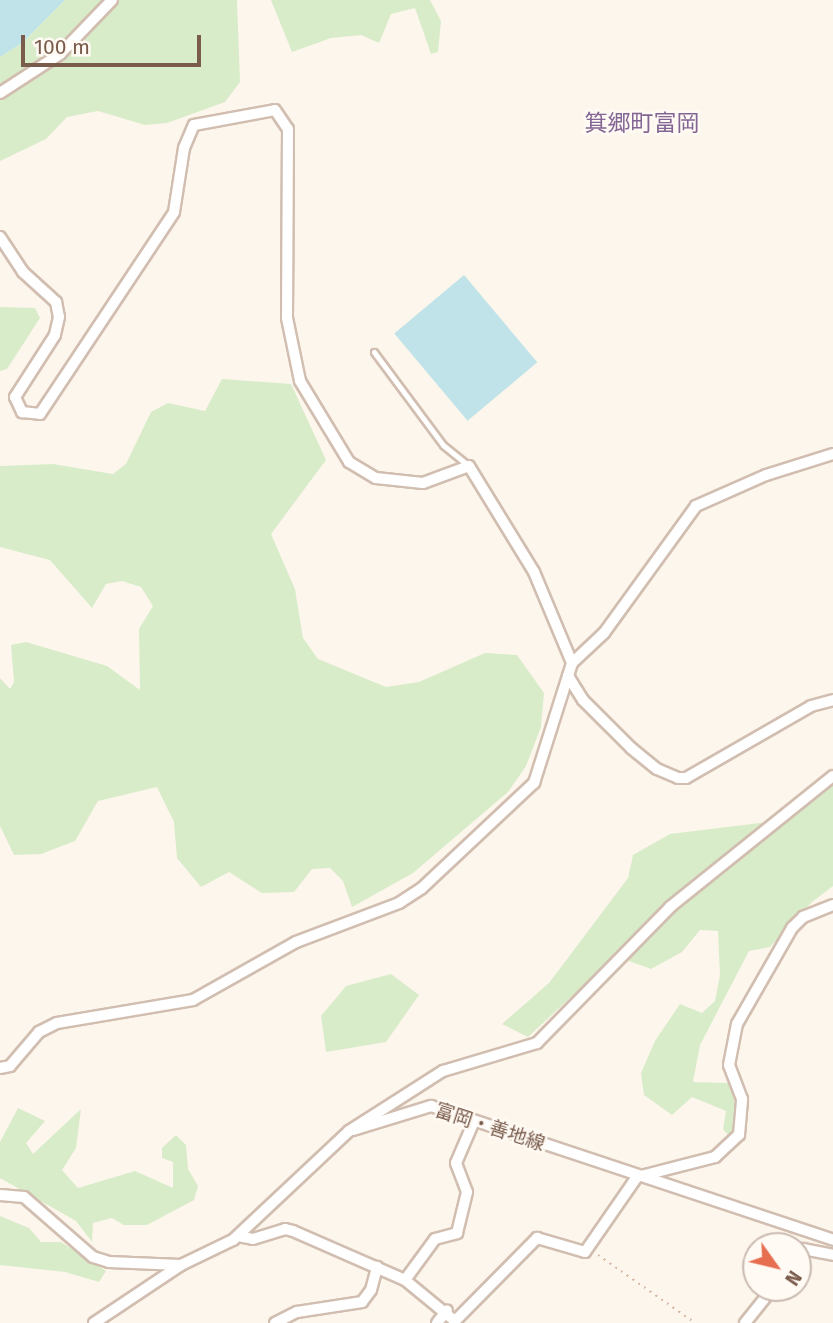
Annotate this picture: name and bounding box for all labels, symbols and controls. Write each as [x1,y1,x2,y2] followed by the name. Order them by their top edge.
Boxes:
[24,21,205,65] scale bar
[34,34,90,60] text: 100 m
[585,109,699,137] district label: 箕郷町富岡
[432,1099,548,1155] street label: 富岡・善地線
[742,1232,812,1302] north arrow
[780,1266,806,1290] text: N

